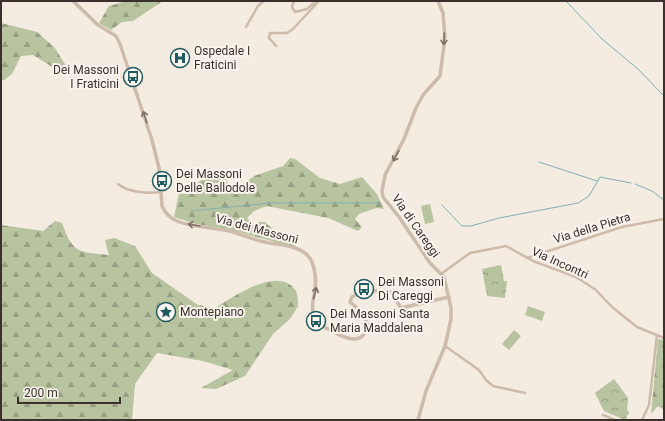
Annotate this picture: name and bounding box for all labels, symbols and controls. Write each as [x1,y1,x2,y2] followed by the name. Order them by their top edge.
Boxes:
[441,32,448,45] one-way arrow
[194,44,250,72] place label: Ospedale I Fraticini
[169,47,191,69] hospital icon: Ospedale I Fraticini
[53,63,119,91] place label: Dei Massoni I Fraticini
[122,66,144,88] bus stop icon: Dei Massoni I Fraticini
[141,111,148,124] one-way arrow
[391,150,399,162] one-way arrow
[176,167,255,195] place label: Dei Massoni Delle Ballodole
[151,170,173,192] bus stop icon: Dei Massoni Delle Ballodole
[389,192,443,260] street label: Via di Careggi
[552,210,632,246] street label: Via della Pietra
[214,211,300,247] street label: Via dei Massoni
[188,221,201,229] one-way arrow
[529,244,591,282] street label: Via Incontri
[378,275,444,303] place label: Dei Massoni Di Careggi
[353,278,375,300] bus stop icon: Dei Massoni Di Careggi
[312,287,319,300] one-way arrow
[155,301,177,323] place icon: Montepiano
[180,305,244,319] place label: Montepiano
[330,307,430,335] place label: Dei Massoni Santa Maria Maddalena
[305,310,327,332] bus stop icon: Dei Massoni Santa Maria Maddalena
[18,379,120,405] scale bar
[24,386,58,400] text: 200 m

